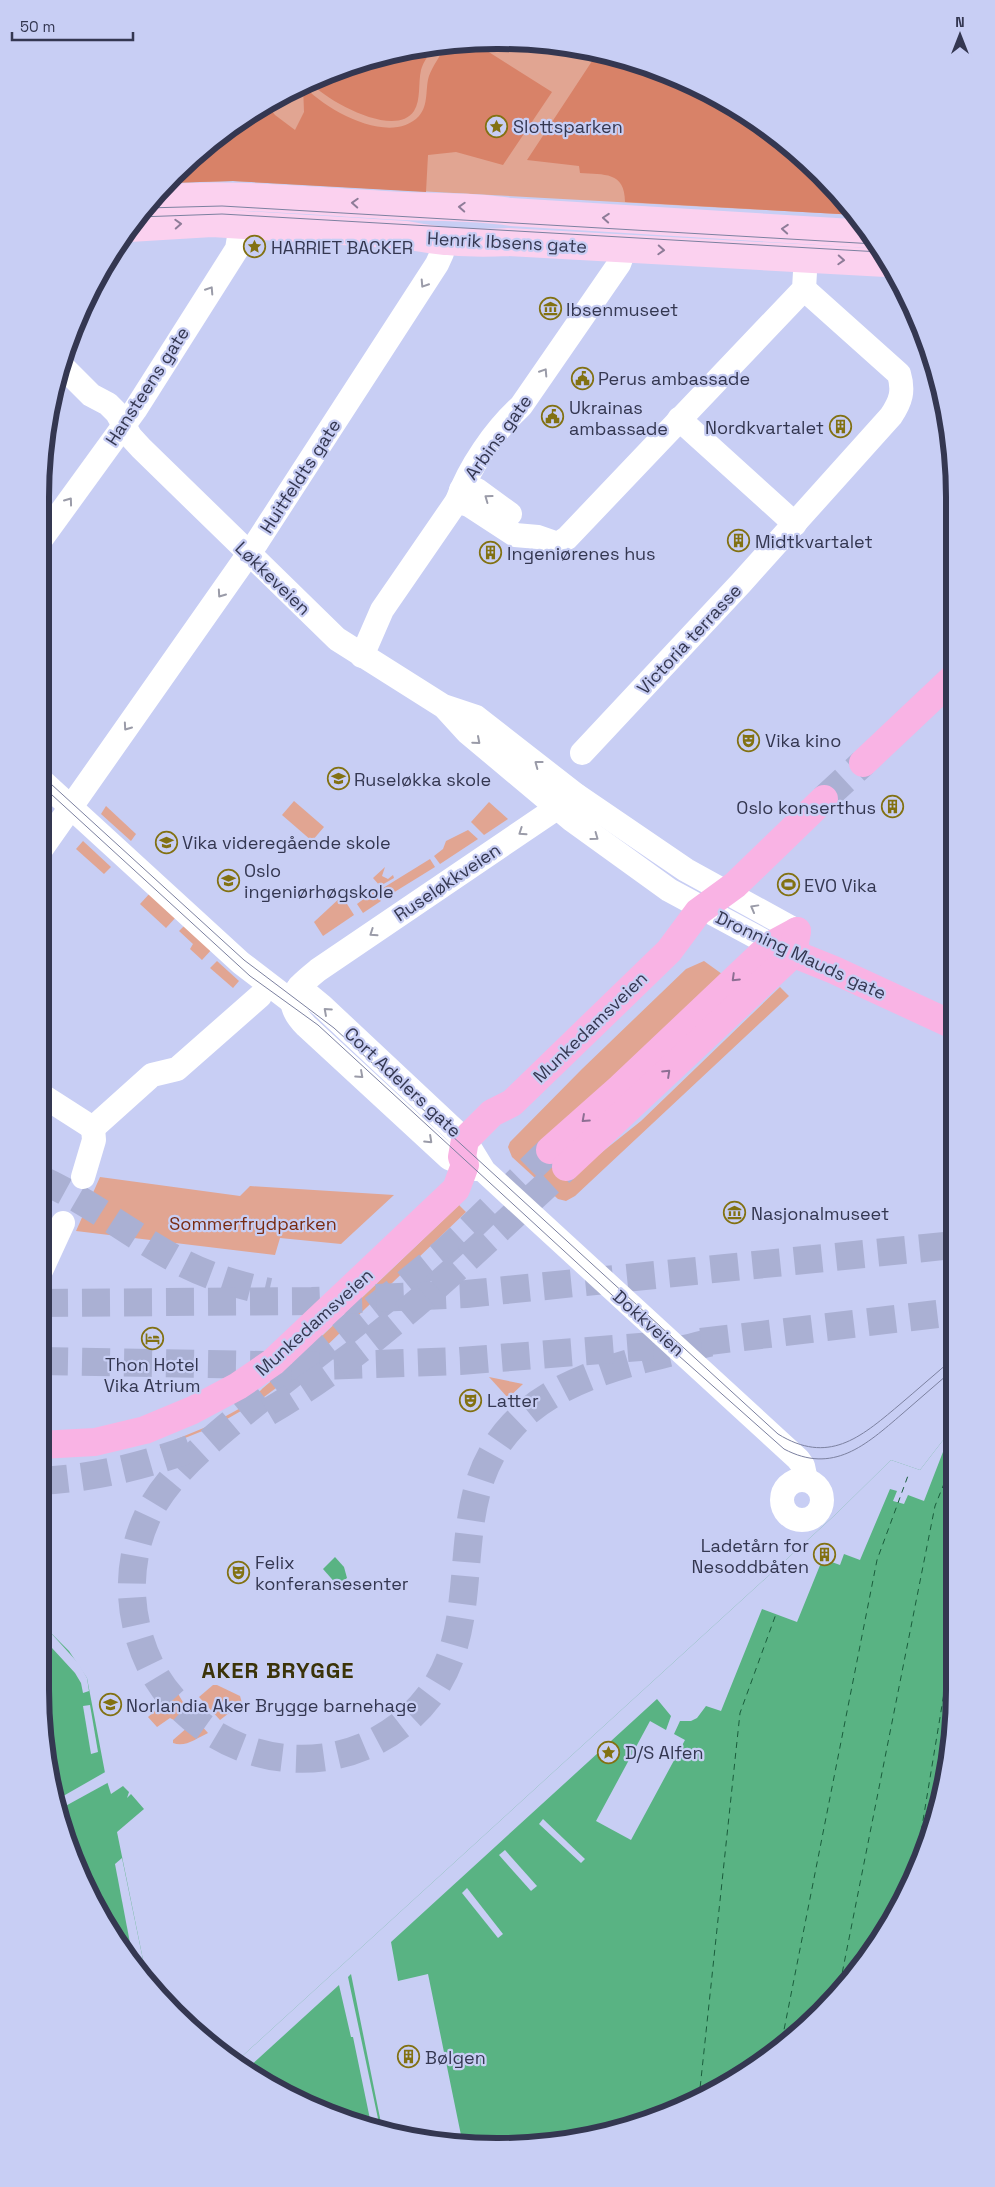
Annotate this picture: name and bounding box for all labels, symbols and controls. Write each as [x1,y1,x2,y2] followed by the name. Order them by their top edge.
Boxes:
[12,10,134,42] scale bar
[935,10,985,60] north arrow
[955,13,965,31] text: N
[20,17,55,36] text: 50 m
[485,114,509,138] place icon: Slottsparken
[513,115,623,138] place label: Slottsparken
[351,198,359,209] one-way arrow
[458,202,466,212] one-way arrow
[602,212,610,223] one-way arrow
[174,218,182,229] one-way arrow
[781,223,789,234] one-way arrow
[426,226,588,258] street label: Henrik Ibsens gate
[243,235,267,259] place icon: HARRIET BACKER
[271,236,413,259] place label: HARRIET BACKER
[657,245,665,256] one-way arrow
[837,255,845,266] one-way arrow
[420,279,430,288] one-way arrow
[204,286,213,296] one-way arrow
[538,297,562,321] museum icon: Ibsenmuseet
[566,298,678,321] place label: Ibsenmuseet
[100,322,194,450] street label: Hansteens gate
[570,366,594,390] public building icon: Perus ambassade
[598,367,750,390] place label: Perus ambassade
[538,368,547,377] one-way arrow
[460,390,536,484] street label: Arbins gate
[569,396,668,440] place label: Ukrainas ambassade
[541,405,565,429] public building icon: Ukrainas ambassade
[255,415,345,537] street label: Huitfeldts gate
[828,415,852,439] building icon: Nordkvartalet
[705,416,824,439] place label: Nordkvartalet
[485,495,494,503] one-way arrow
[63,498,71,507] one-way arrow
[727,529,751,553] building icon: Midtkvartalet
[755,530,873,553] place label: Midtkvartalet
[230,536,316,620] street label: Løkkeveien
[479,541,503,565] building icon: Ingeniørenes hus
[507,542,656,565] place label: Ingeniørenes hus
[632,579,746,699] street label: Victoria terrasse
[218,588,227,598] one-way arrow
[124,721,133,731] one-way arrow
[737,728,761,752] theatre icon: Vika kino
[765,729,841,752] place label: Vika kino
[471,735,480,743] one-way arrow
[535,762,544,770] one-way arrow
[326,767,350,791] school or university icon: Ruseløkka skole
[354,768,491,791] place label: Ruseløkka skole
[880,795,904,819] building icon: Oslo konserthus
[736,796,876,819] place label: Oslo konserthus
[518,826,527,835] one-way arrow
[154,830,178,854] school or university icon: Vika videregående skole
[182,831,391,854] place label: Vika videregående skole
[589,831,599,840] one-way arrow
[389,838,505,926] street label: Ruseløkkveien
[244,859,394,903] place label: Oslo ingeniørhøgskole
[216,868,240,892] school or university icon: Oslo ingeniørhøgskole
[776,873,800,897] sports icon: EVO Vika
[804,874,877,897] place label: EVO Vika
[750,904,759,914] one-way arrow
[712,905,890,1005] street label: Dronning Mauds gate
[369,927,378,936] one-way arrow
[528,967,652,1087] street label: Munkedamsveien
[732,972,741,981] one-way arrow
[324,1008,333,1017] one-way arrow
[340,1022,466,1142] street label: Cort Adelers gate
[354,1069,363,1078] one-way arrow
[661,1070,670,1079] one-way arrow
[581,1113,590,1122] one-way arrow
[424,1134,433,1143] one-way arrow
[723,1201,747,1225] museum icon: Nasjonalmuseet
[751,1202,889,1225] place label: Nasjonalmuseet
[169,1212,337,1235] park label: Sommerfrydparken
[251,1263,377,1381] street label: Munkedamsveien
[608,1285,690,1361] street label: Dokkveien
[140,1327,164,1351] hotel icon: Thon Hotel Vika Atrium
[104,1353,200,1397] place label: Thon Hotel Vika Atrium
[459,1388,483,1412] theatre icon: Latter
[487,1389,539,1412] place label: Latter
[692,1534,809,1578] place label: Ladetårn for Nesoddbåten
[813,1543,837,1567] building icon: Ladetårn for Nesoddbåten
[255,1551,409,1595] place label: Felix konferansesenter
[227,1560,251,1584] theatre icon: Felix konferansesenter
[202,1656,354,1684] district label: AKER BRYGGE
[98,1693,122,1717] school or university icon: Norlandia Aker Brygge barnehage
[126,1694,417,1717] place label: Norlandia Aker Brygge barnehage
[597,1740,621,1764] place icon: D/S Alfen
[625,1741,704,1764] place label: D/S Alfen
[397,2045,421,2069] building icon: Bølgen
[425,2046,486,2069] place label: Bølgen

